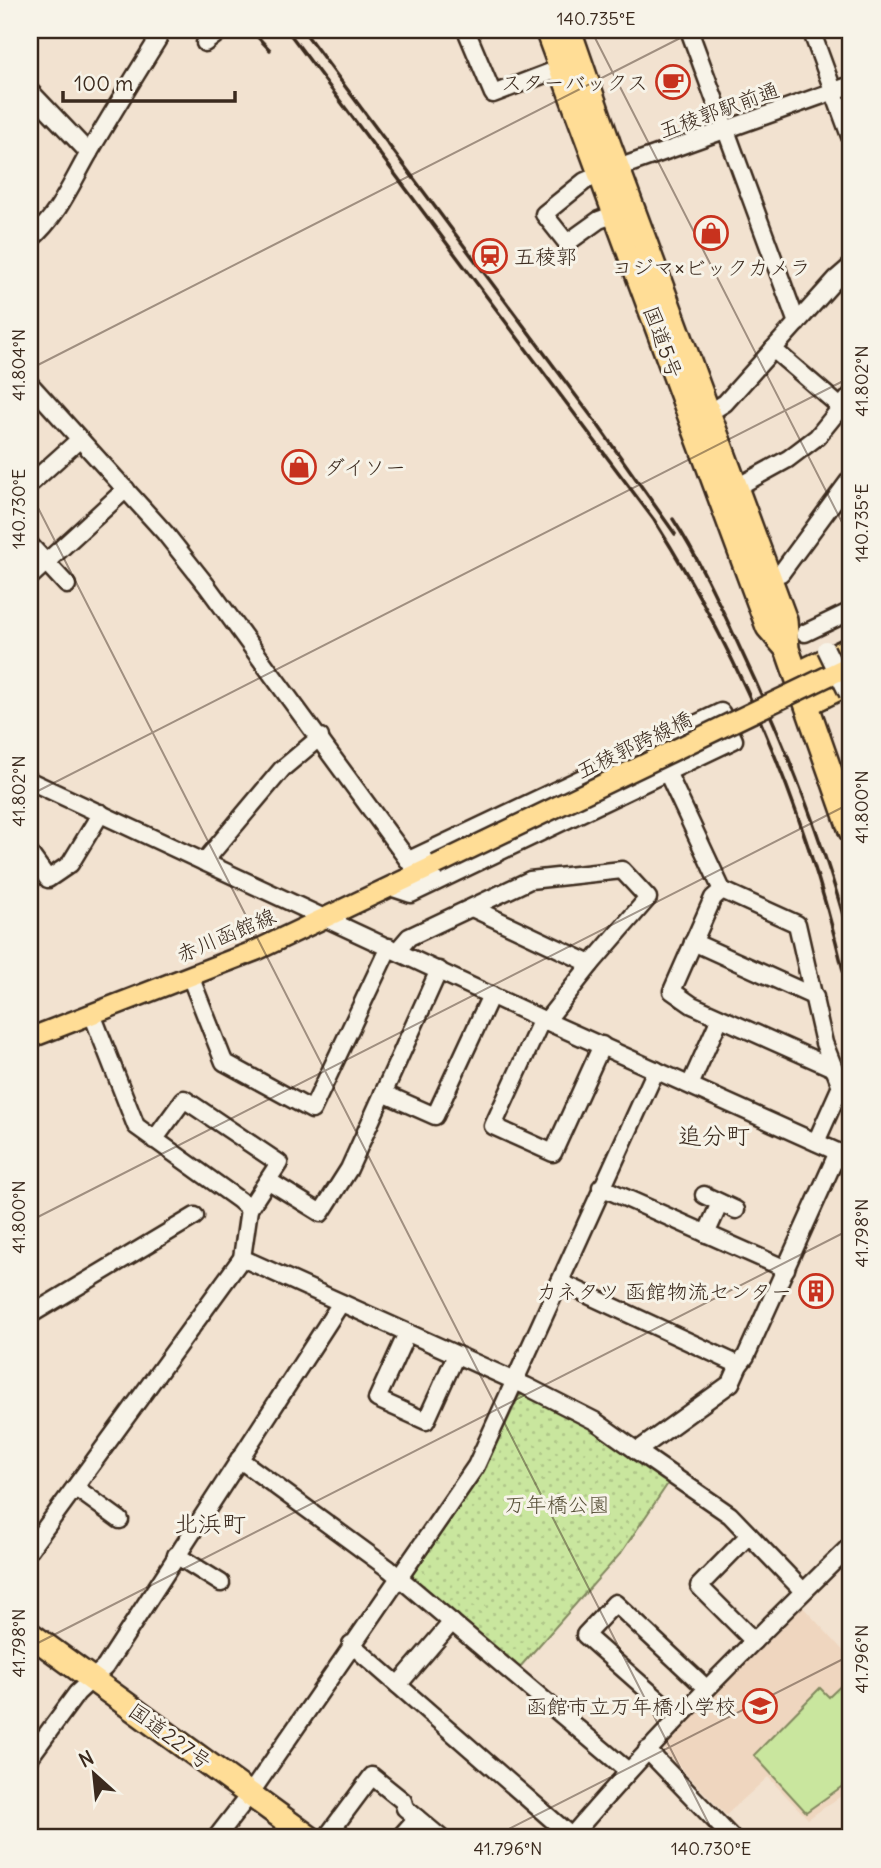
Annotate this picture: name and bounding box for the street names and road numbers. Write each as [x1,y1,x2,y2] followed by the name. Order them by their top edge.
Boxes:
[655,76,783,144] street label: 五稜郭駅前通
[637,302,689,382] street label: 国道5号
[571,705,697,785] street label: 五稜郭跨線橋
[172,902,280,968] street label: 赤川函館線
[123,1697,217,1775] street label: 国道227号

